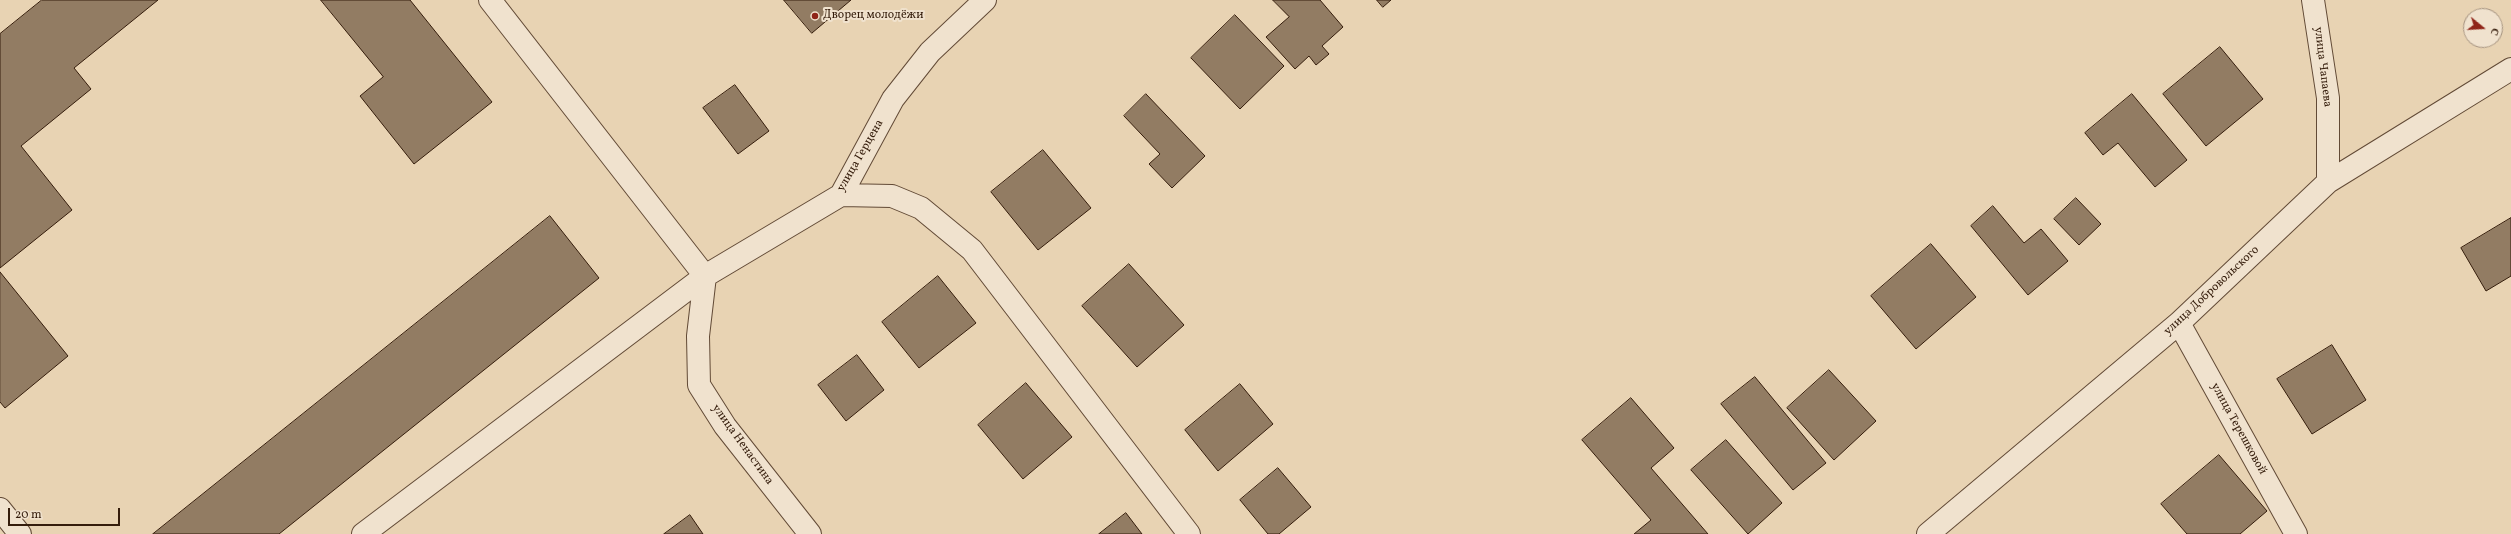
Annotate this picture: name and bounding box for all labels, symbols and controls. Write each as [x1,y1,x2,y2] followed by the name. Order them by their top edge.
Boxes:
[2463,8,2503,48] north arrow
[823,9,923,23] place label: Дворец молодёжи
[810,11,820,21] marker: Дворец молодёжи
[2310,26,2334,108] street label: улица Чапаева
[2486,26,2502,37] text: С
[835,117,887,195] street label: улица Герцена
[2161,243,2263,339] street label: улица Добровольского
[2207,381,2269,477] street label: улица Терешковой
[708,402,776,488] street label: улица Ненастина
[10,500,122,526] scale bar
[15,507,42,523] text: 20 m

